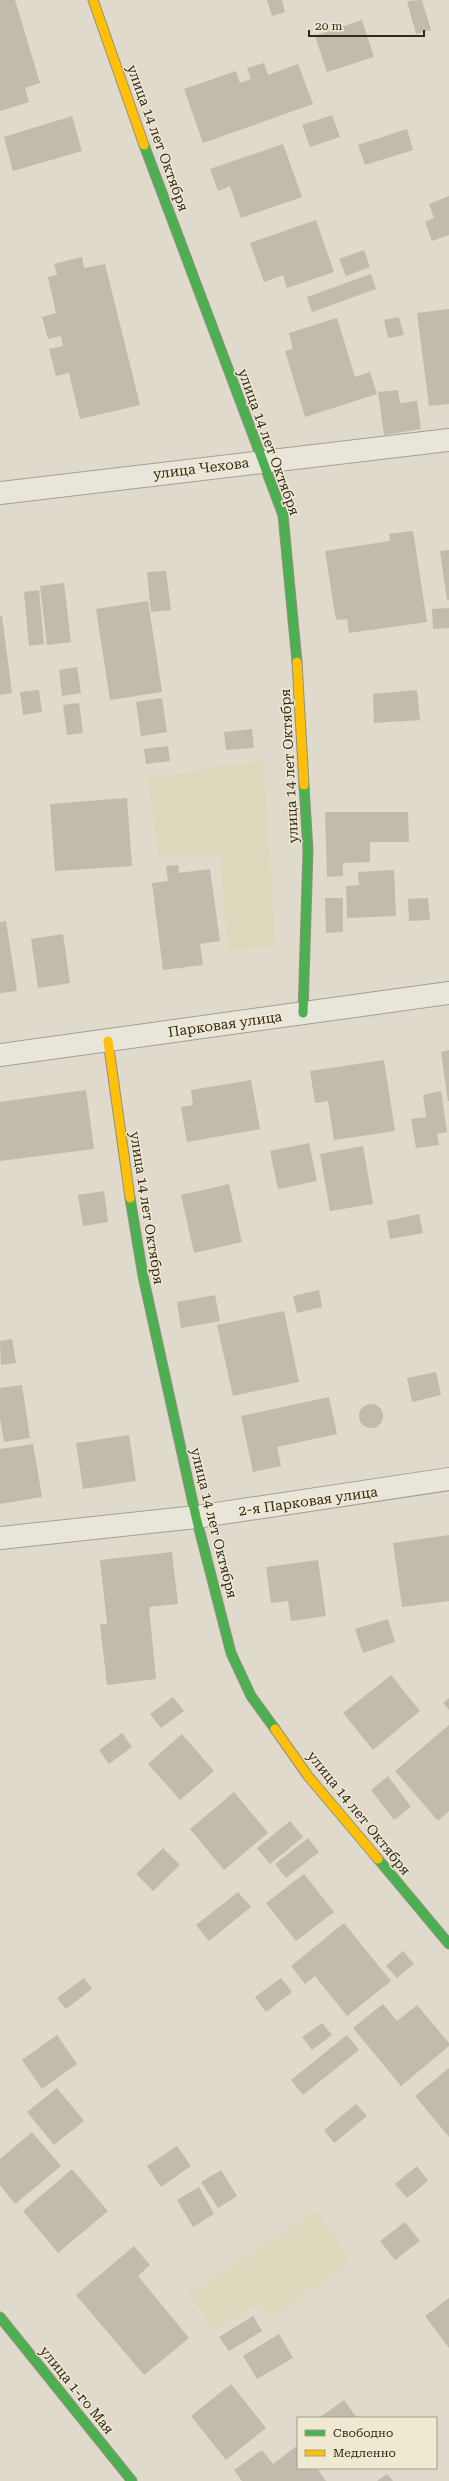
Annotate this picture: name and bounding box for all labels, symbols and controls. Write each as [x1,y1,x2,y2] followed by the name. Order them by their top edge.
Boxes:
[309,12,424,38] scale bar
[315,19,342,33] text: 20 m
[124,63,192,213] street label: улица 14 лет Октября
[235,367,303,517] street label: улица 14 лет Октября
[152,454,250,482] street label: улица Чехова
[277,688,301,844] street label: улица 14 лет Октября
[167,1008,283,1040] street label: Парковая улица
[127,1130,167,1286] street label: улица 14 лет Октября
[188,1446,240,1600] street label: улица 14 лет Октября
[237,1483,379,1519] street label: 2-я Парковая улица
[304,1748,414,1878] street label: улица 14 лет Октября
[37,2343,117,2437] street label: улица 1-го Мая
[297,2417,437,2469] legend
[333,2426,393,2440] text: Свободно
[333,2446,396,2460] text: Медленно

